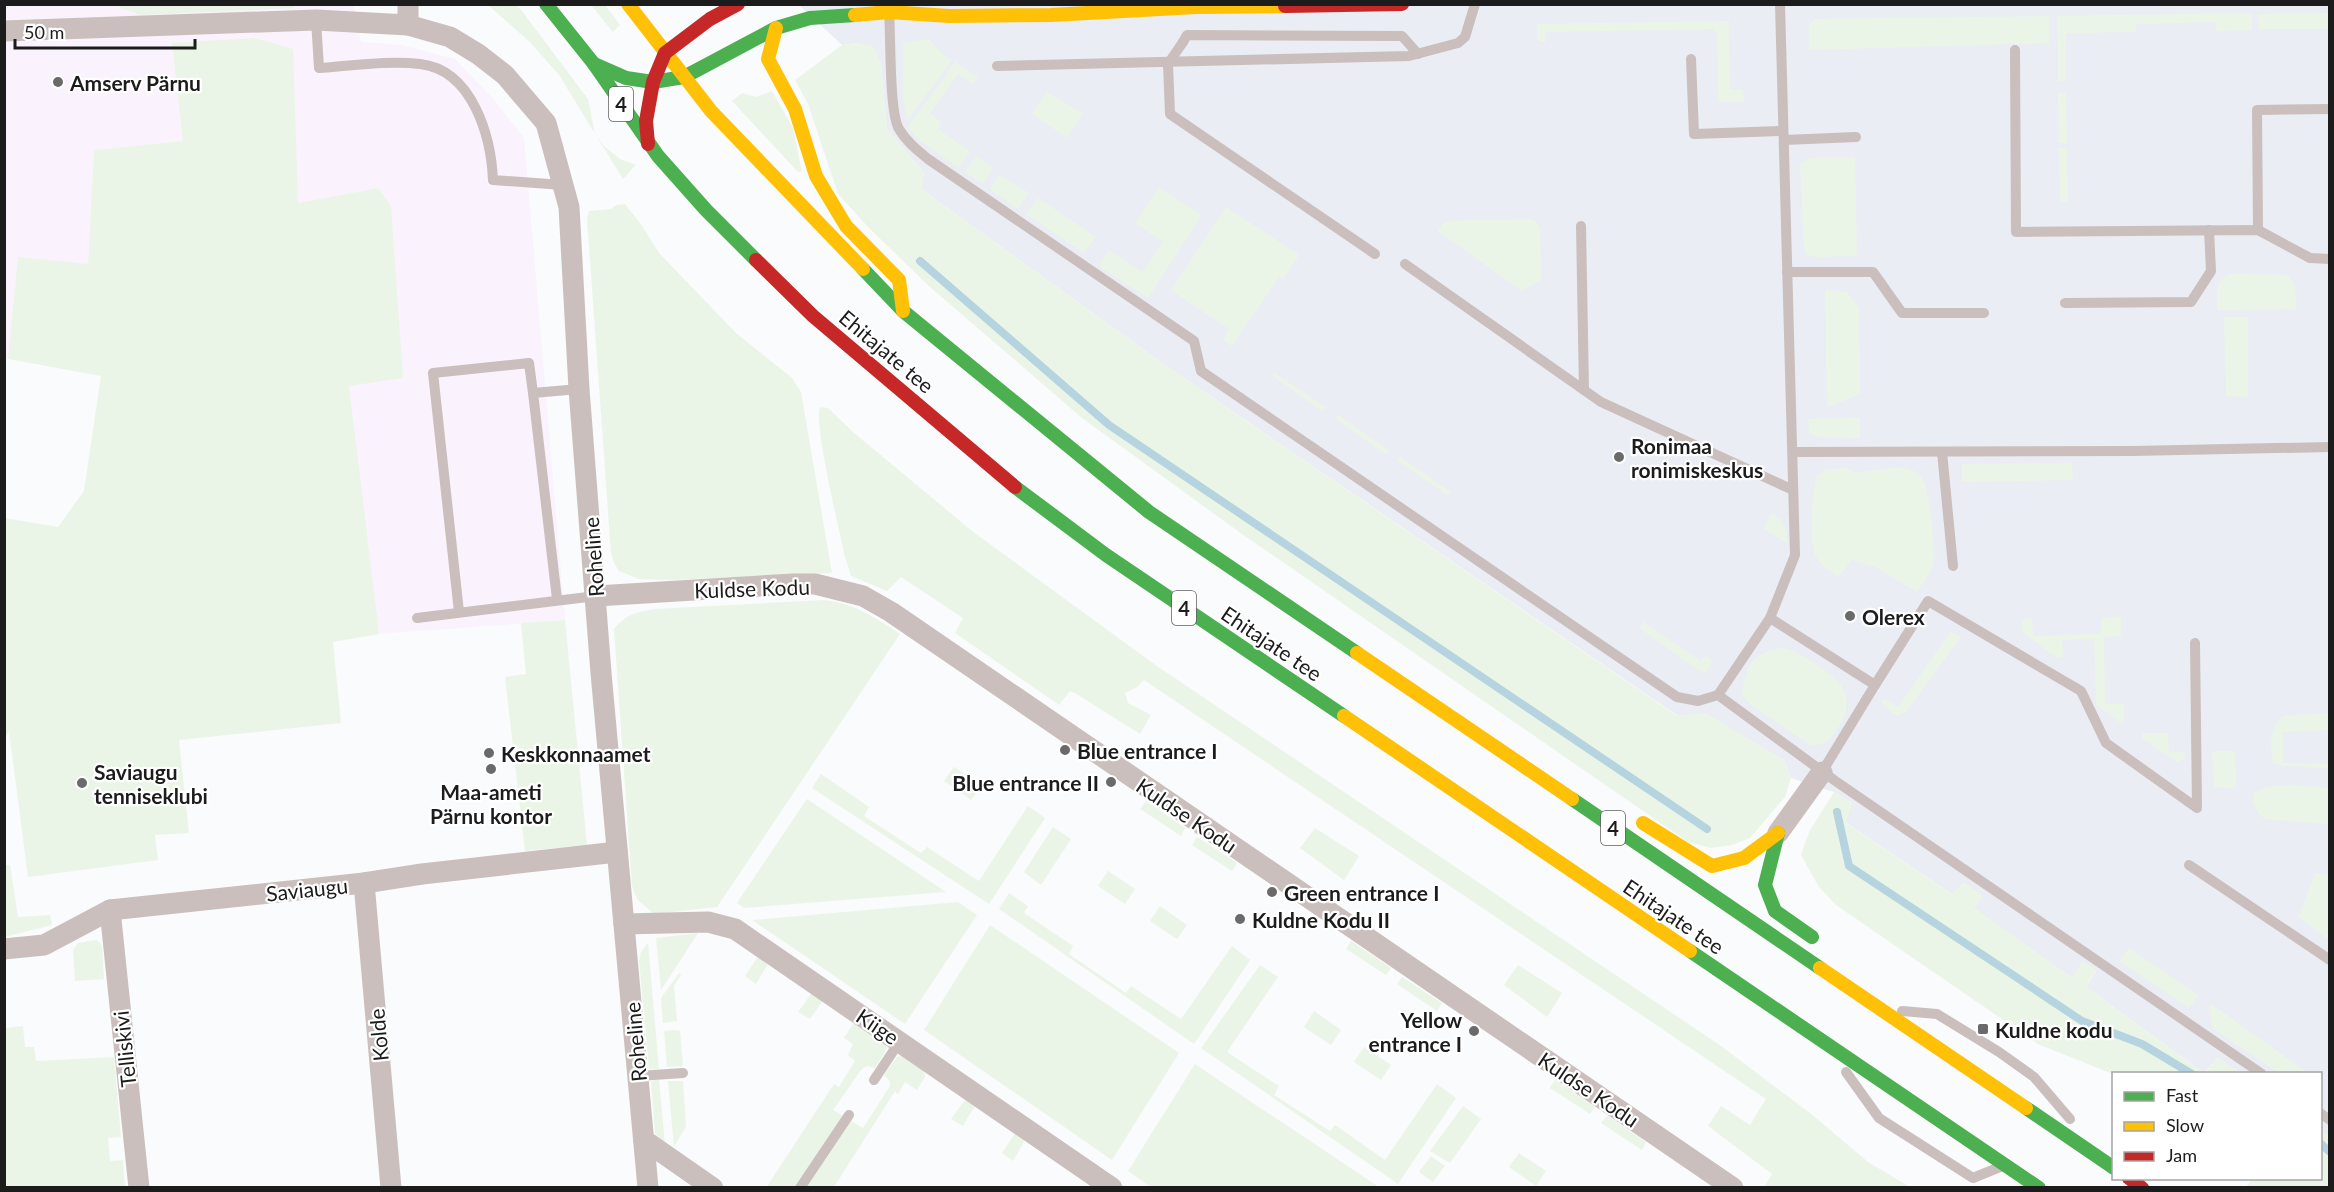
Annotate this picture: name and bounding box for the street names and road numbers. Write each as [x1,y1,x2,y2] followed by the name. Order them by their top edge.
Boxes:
[609,87,633,121] road number: 4
[835,304,939,398] street label: Ehitajate tee
[578,516,608,598] street label: Roheline
[694,573,810,603] street label: Kuldse Kodu
[1172,591,1196,625] road number: 4
[1217,600,1327,686] street label: Ehitajate tee
[1132,772,1242,858] street label: Kuldse Kodu
[1601,811,1625,845] road number: 4
[265,872,349,906] street label: Saviaugu
[1619,873,1729,959] street label: Ehitajate tee
[619,1001,651,1083] street label: Roheline
[852,1003,904,1049] street label: Kiige
[363,1008,393,1062] street label: Kolde
[108,1010,140,1088] street label: Telliskivi
[1534,1046,1644,1132] street label: Kuldse Kodu

